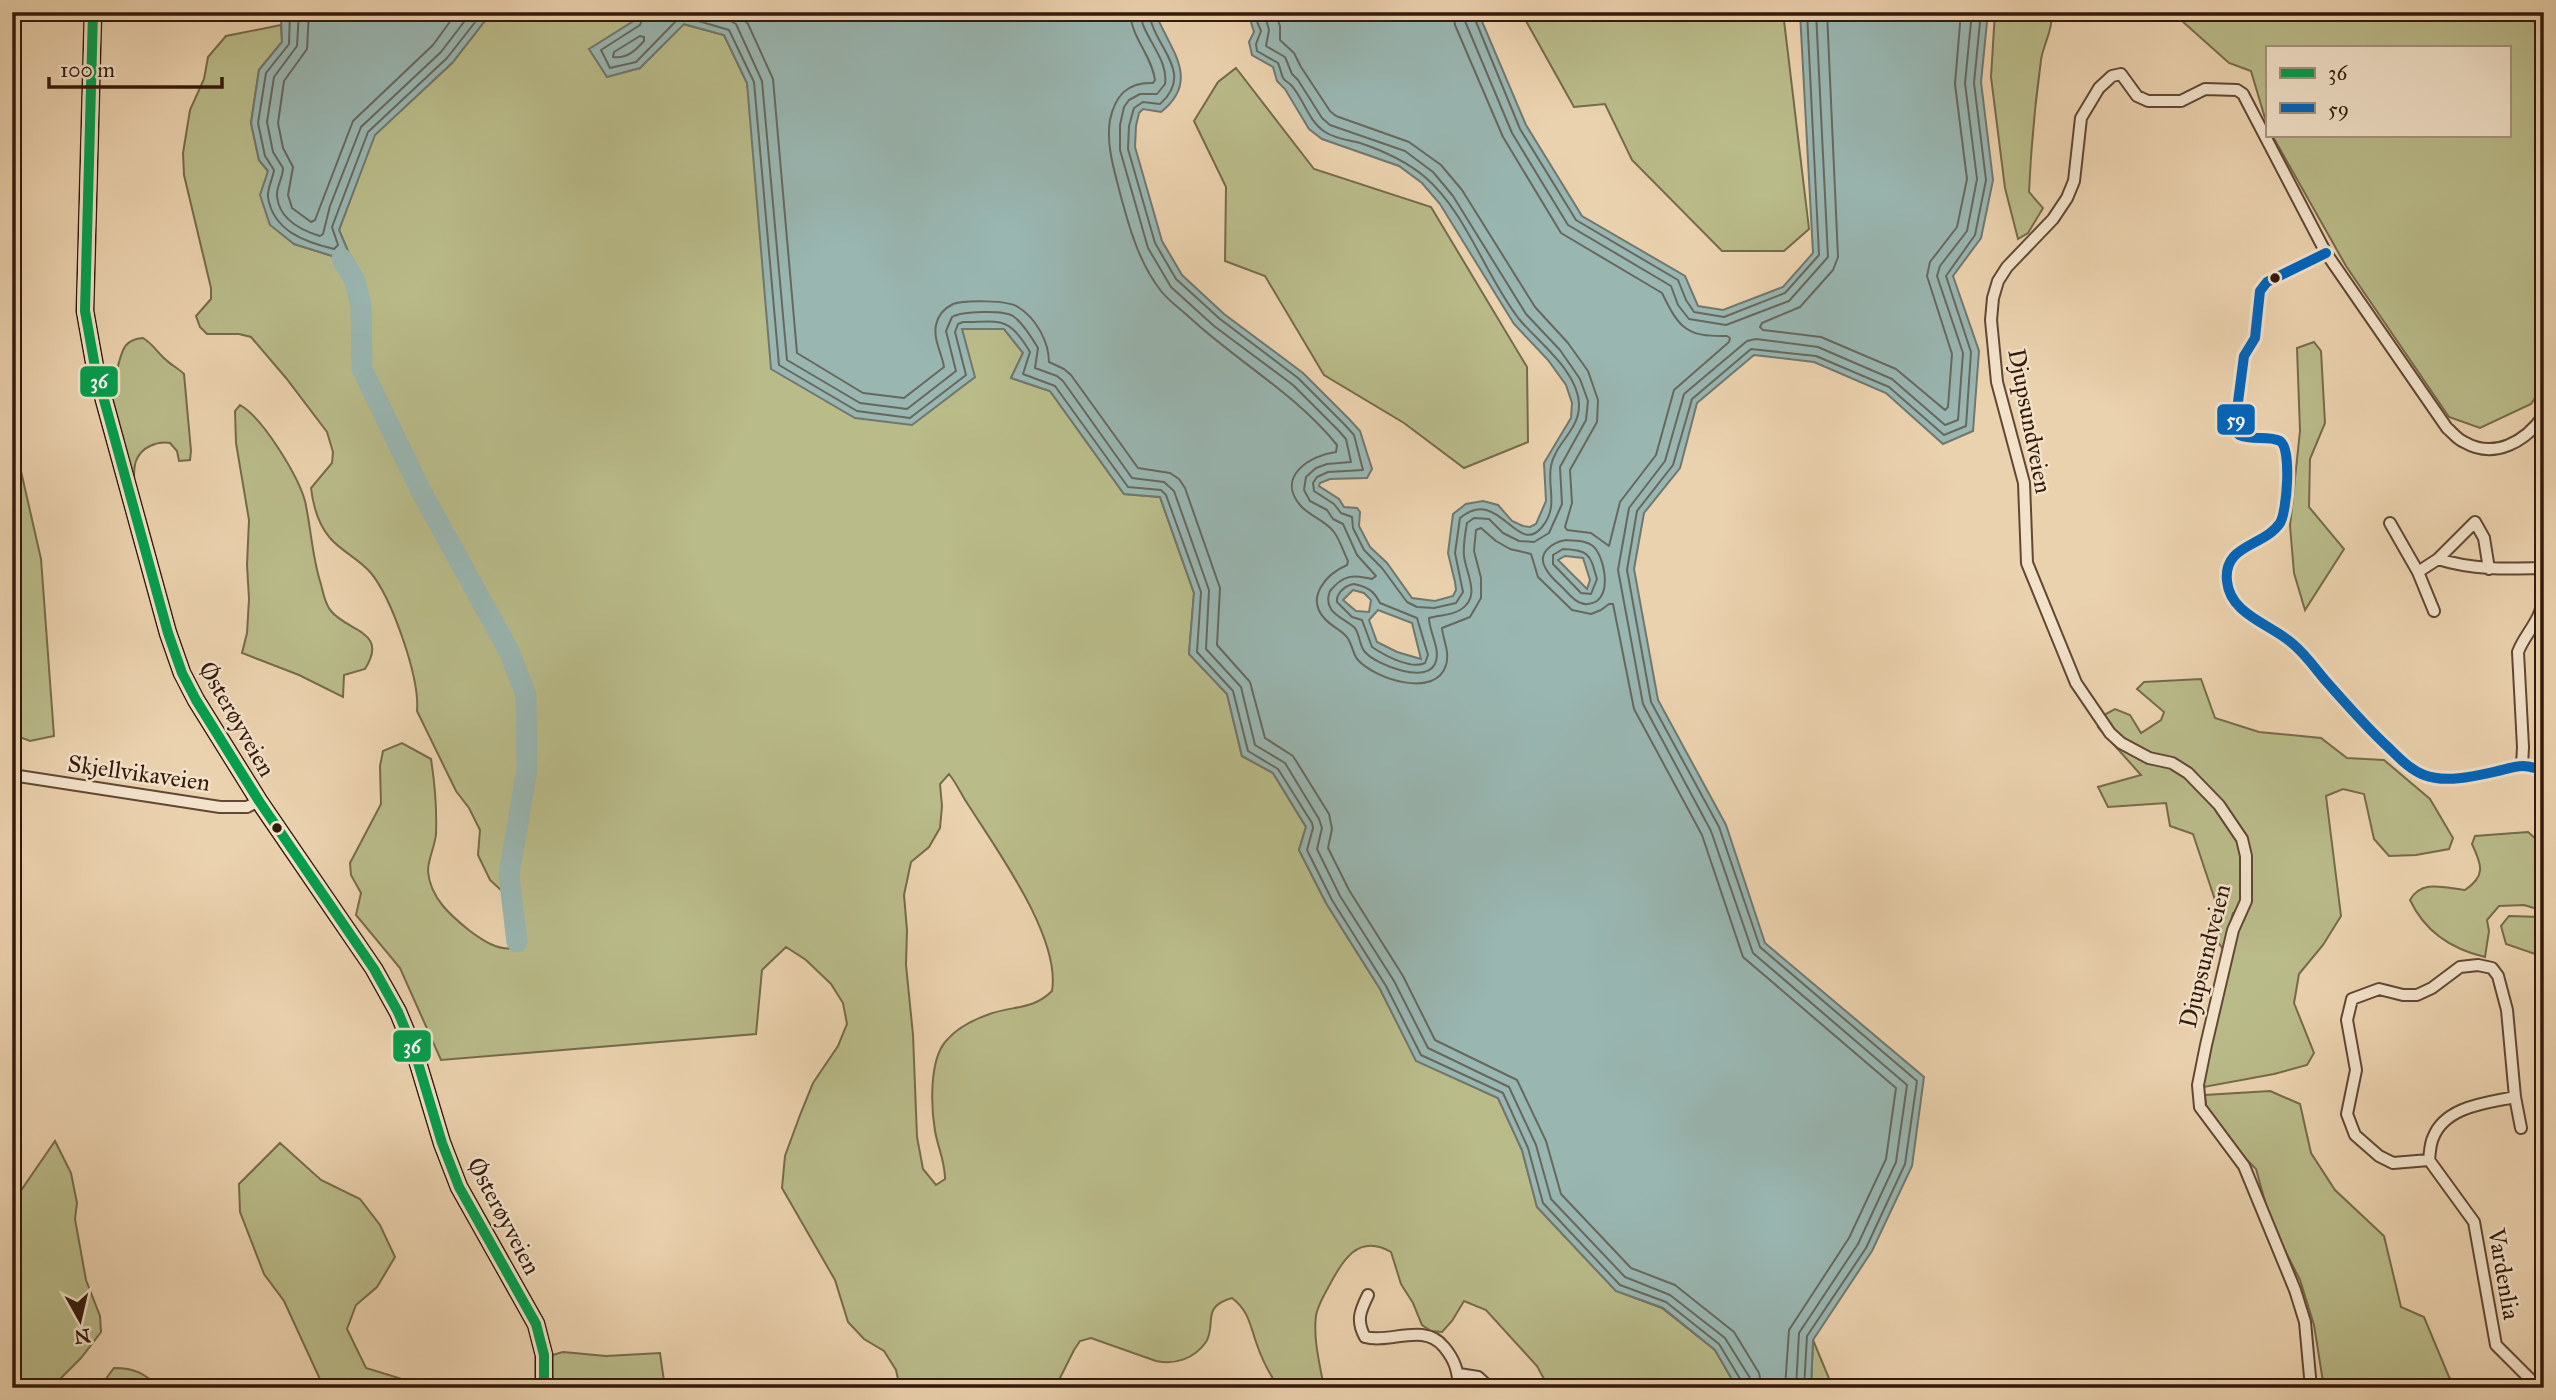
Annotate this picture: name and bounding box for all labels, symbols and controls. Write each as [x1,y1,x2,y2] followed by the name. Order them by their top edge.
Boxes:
[49,46,222,90] scale bar
[2266,46,2510,136] legend
[60,57,115,83] text: 100 m
[2328,60,2348,86] text: 36
[2328,96,2349,122] text: 59
[2268,271,2282,285] unlabelled marker
[2001,346,2059,496] street label: Djupsundveien
[79,365,119,398] line badge: 36
[90,370,109,394] text: 36
[2216,403,2256,436] line badge: 59
[2226,408,2246,432] text: 59
[192,656,282,782] street label: Østerøyveien
[66,748,212,798] street label: Skjellvikaveien
[270,821,284,835] unlabelled marker
[2173,881,2237,1031] street label: Djupsundveien
[392,1029,432,1063] line badge: 36
[403,1035,422,1059] text: 36
[461,1152,547,1280] street label: Østerøyveien
[2481,1225,2527,1323] street label: Vardenlia
[46,1284,116,1354] north arrow
[73,1324,92,1349] text: N

